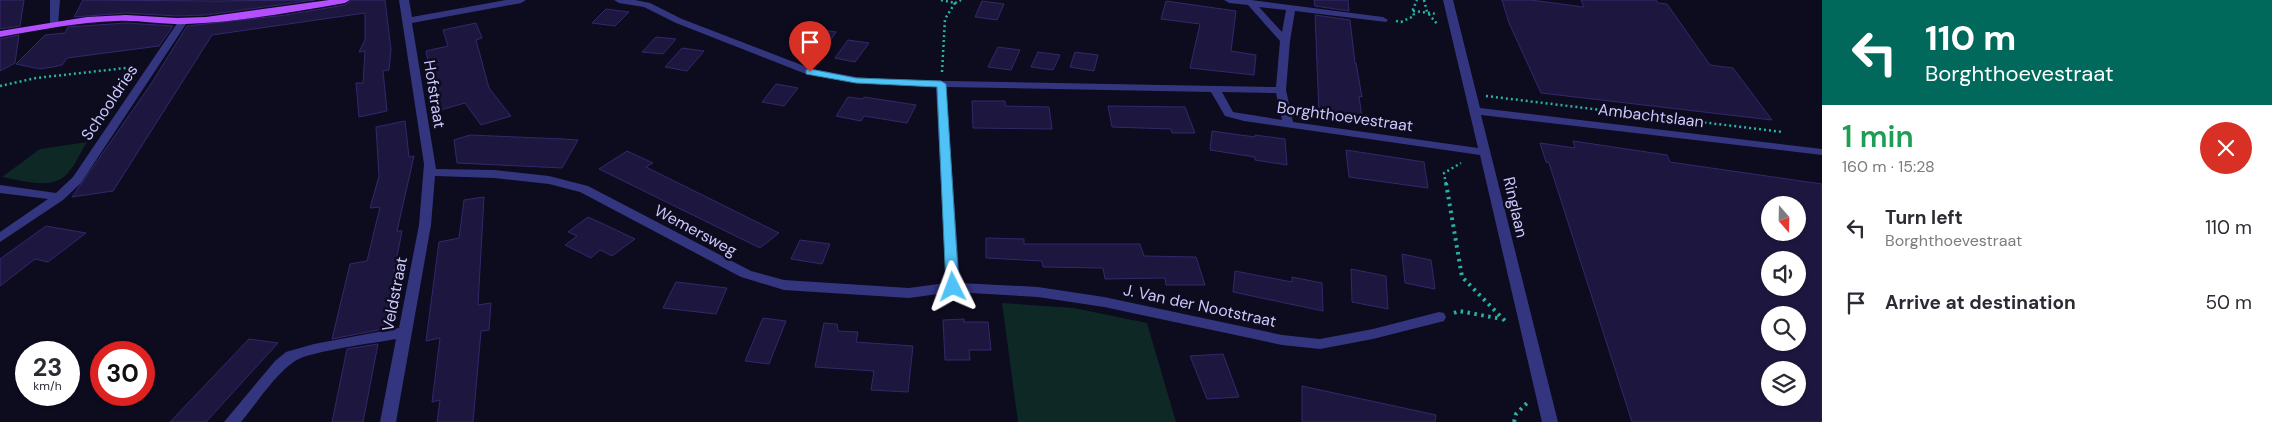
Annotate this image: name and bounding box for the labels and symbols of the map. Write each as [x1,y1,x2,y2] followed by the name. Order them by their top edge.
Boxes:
[789,21,831,72] pin
[419,58,450,130] street label: Hofstraat
[76,60,142,144] street label: Schooldries
[1276,97,1414,136] street label: Borghthoevestraat
[1597,99,1705,132] street label: Ambachtslaan
[1498,175,1533,239] street label: Ringlaan
[1761,196,1806,241] north arrow
[651,200,741,261] street label: Wemersweg
[377,255,412,333] street label: Veldstraat
[926,260,978,312] position arrow
[1122,279,1278,332] street label: J. Van der Nootstraat
[90,341,155,406] speed limit sign: 30

